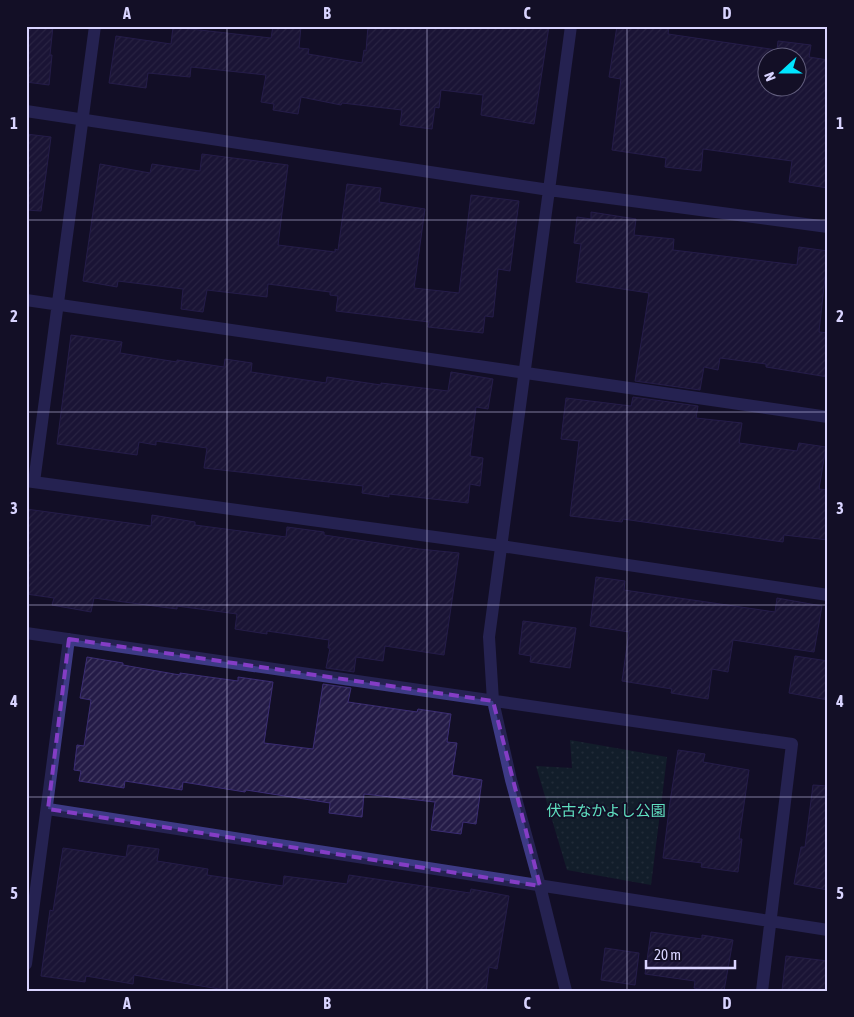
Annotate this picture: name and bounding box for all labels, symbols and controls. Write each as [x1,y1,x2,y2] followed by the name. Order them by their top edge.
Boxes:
[122,4,131,22] text: A
[323,4,331,22] text: B
[523,4,531,22] text: C
[723,4,732,22] text: D
[756,48,806,98] north arrow
[761,70,779,83] text: N
[10,114,18,132] text: 1
[836,114,844,132] text: 1
[10,307,18,325] text: 2
[836,307,844,325] text: 2
[10,499,18,517] text: 3
[836,499,844,517] text: 3
[9,692,18,710] text: 4
[835,692,844,710] text: 4
[546,802,666,819] park label: 伏古なかよし公園
[10,884,18,902] text: 5
[836,884,844,902] text: 5
[646,937,735,969] scale bar
[654,946,681,963] text: 20 m
[122,994,131,1012] text: A
[323,994,331,1012] text: B
[523,994,531,1012] text: C
[723,994,732,1012] text: D

